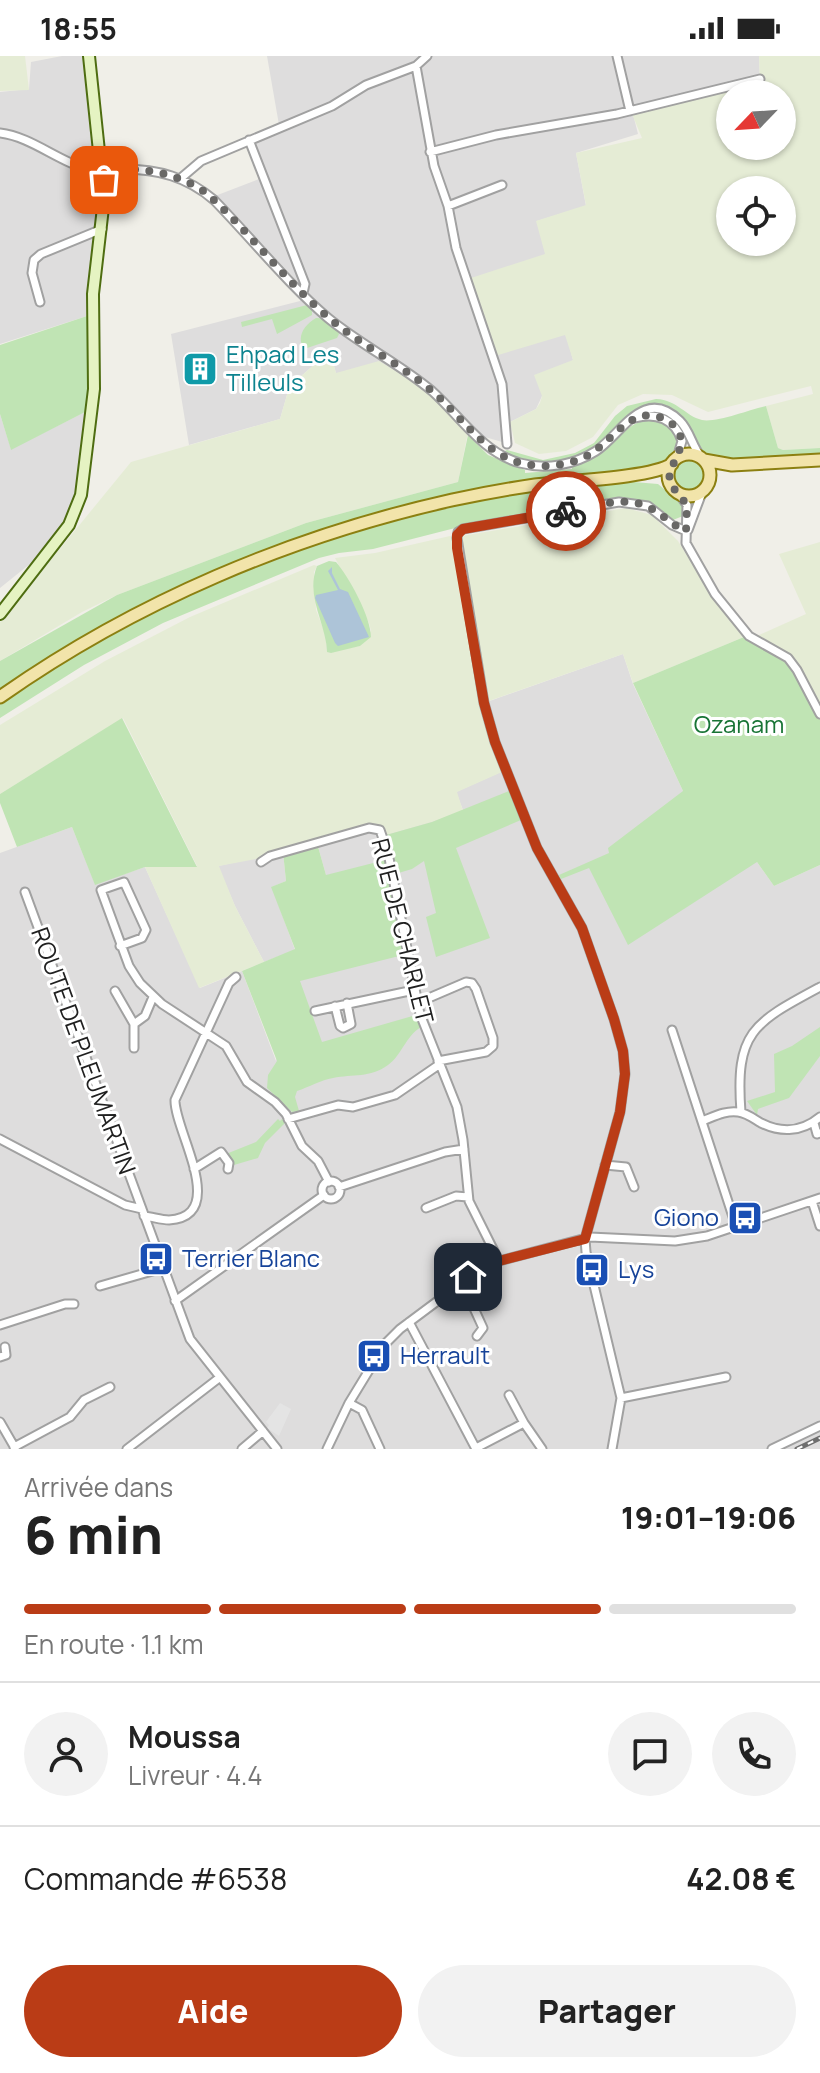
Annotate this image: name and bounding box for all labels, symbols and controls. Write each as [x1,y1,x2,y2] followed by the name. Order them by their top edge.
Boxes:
[40,8,117,49] text: 18:55
[716,80,796,160] north arrow
[716,80,796,256] map controls
[70,146,138,214] pin
[82,158,126,202] icon: bag
[716,176,796,256] button: locate
[226,337,339,398] place label: Ehpad Les Tilleuls
[181,350,219,388] building icon: Ehpad Les Tilleuls
[526,471,606,551] courier
[544,489,588,533] icon: bike
[694,707,784,740] park label: Ozanam
[365,835,443,1027] street label: RUE DE CHARLET
[24,922,145,1179] street label: ROUTE DE PLEUMARTIN
[726,1199,764,1237] bus stop icon: Giono
[654,1200,719,1233] place label: Giono
[137,1240,175,1278] bus stop icon: Terrier Blanc
[182,1241,320,1274] place label: Terrier Blanc
[434,1243,502,1311] pin
[573,1251,611,1289] bus stop icon: Lys
[618,1252,654,1285] place label: Lys
[446,1255,490,1299] icon: home
[355,1337,393,1375] bus stop icon: Herrault
[400,1338,490,1371] place label: Herrault
[24,1469,173,1505] text: Arrivée dans
[621,1497,796,1538] text: 19:01–19:06
[24,1499,163,1570] text: 6 min
[24,1626,204,1662] text: En route · 1.1 km
[24,1712,108,1796] button: person
[608,1712,692,1796] button: chat
[712,1712,796,1796] button: phone
[128,1716,241,1757] text: Moussa
[128,1757,263,1793] text: Livreur · 4.4
[24,1858,287,1899] text: Commande #6538
[686,1858,796,1899] text: 42.08 €
[24,1965,402,2057] button: Aide
[418,1965,796,2057] button: Partager

